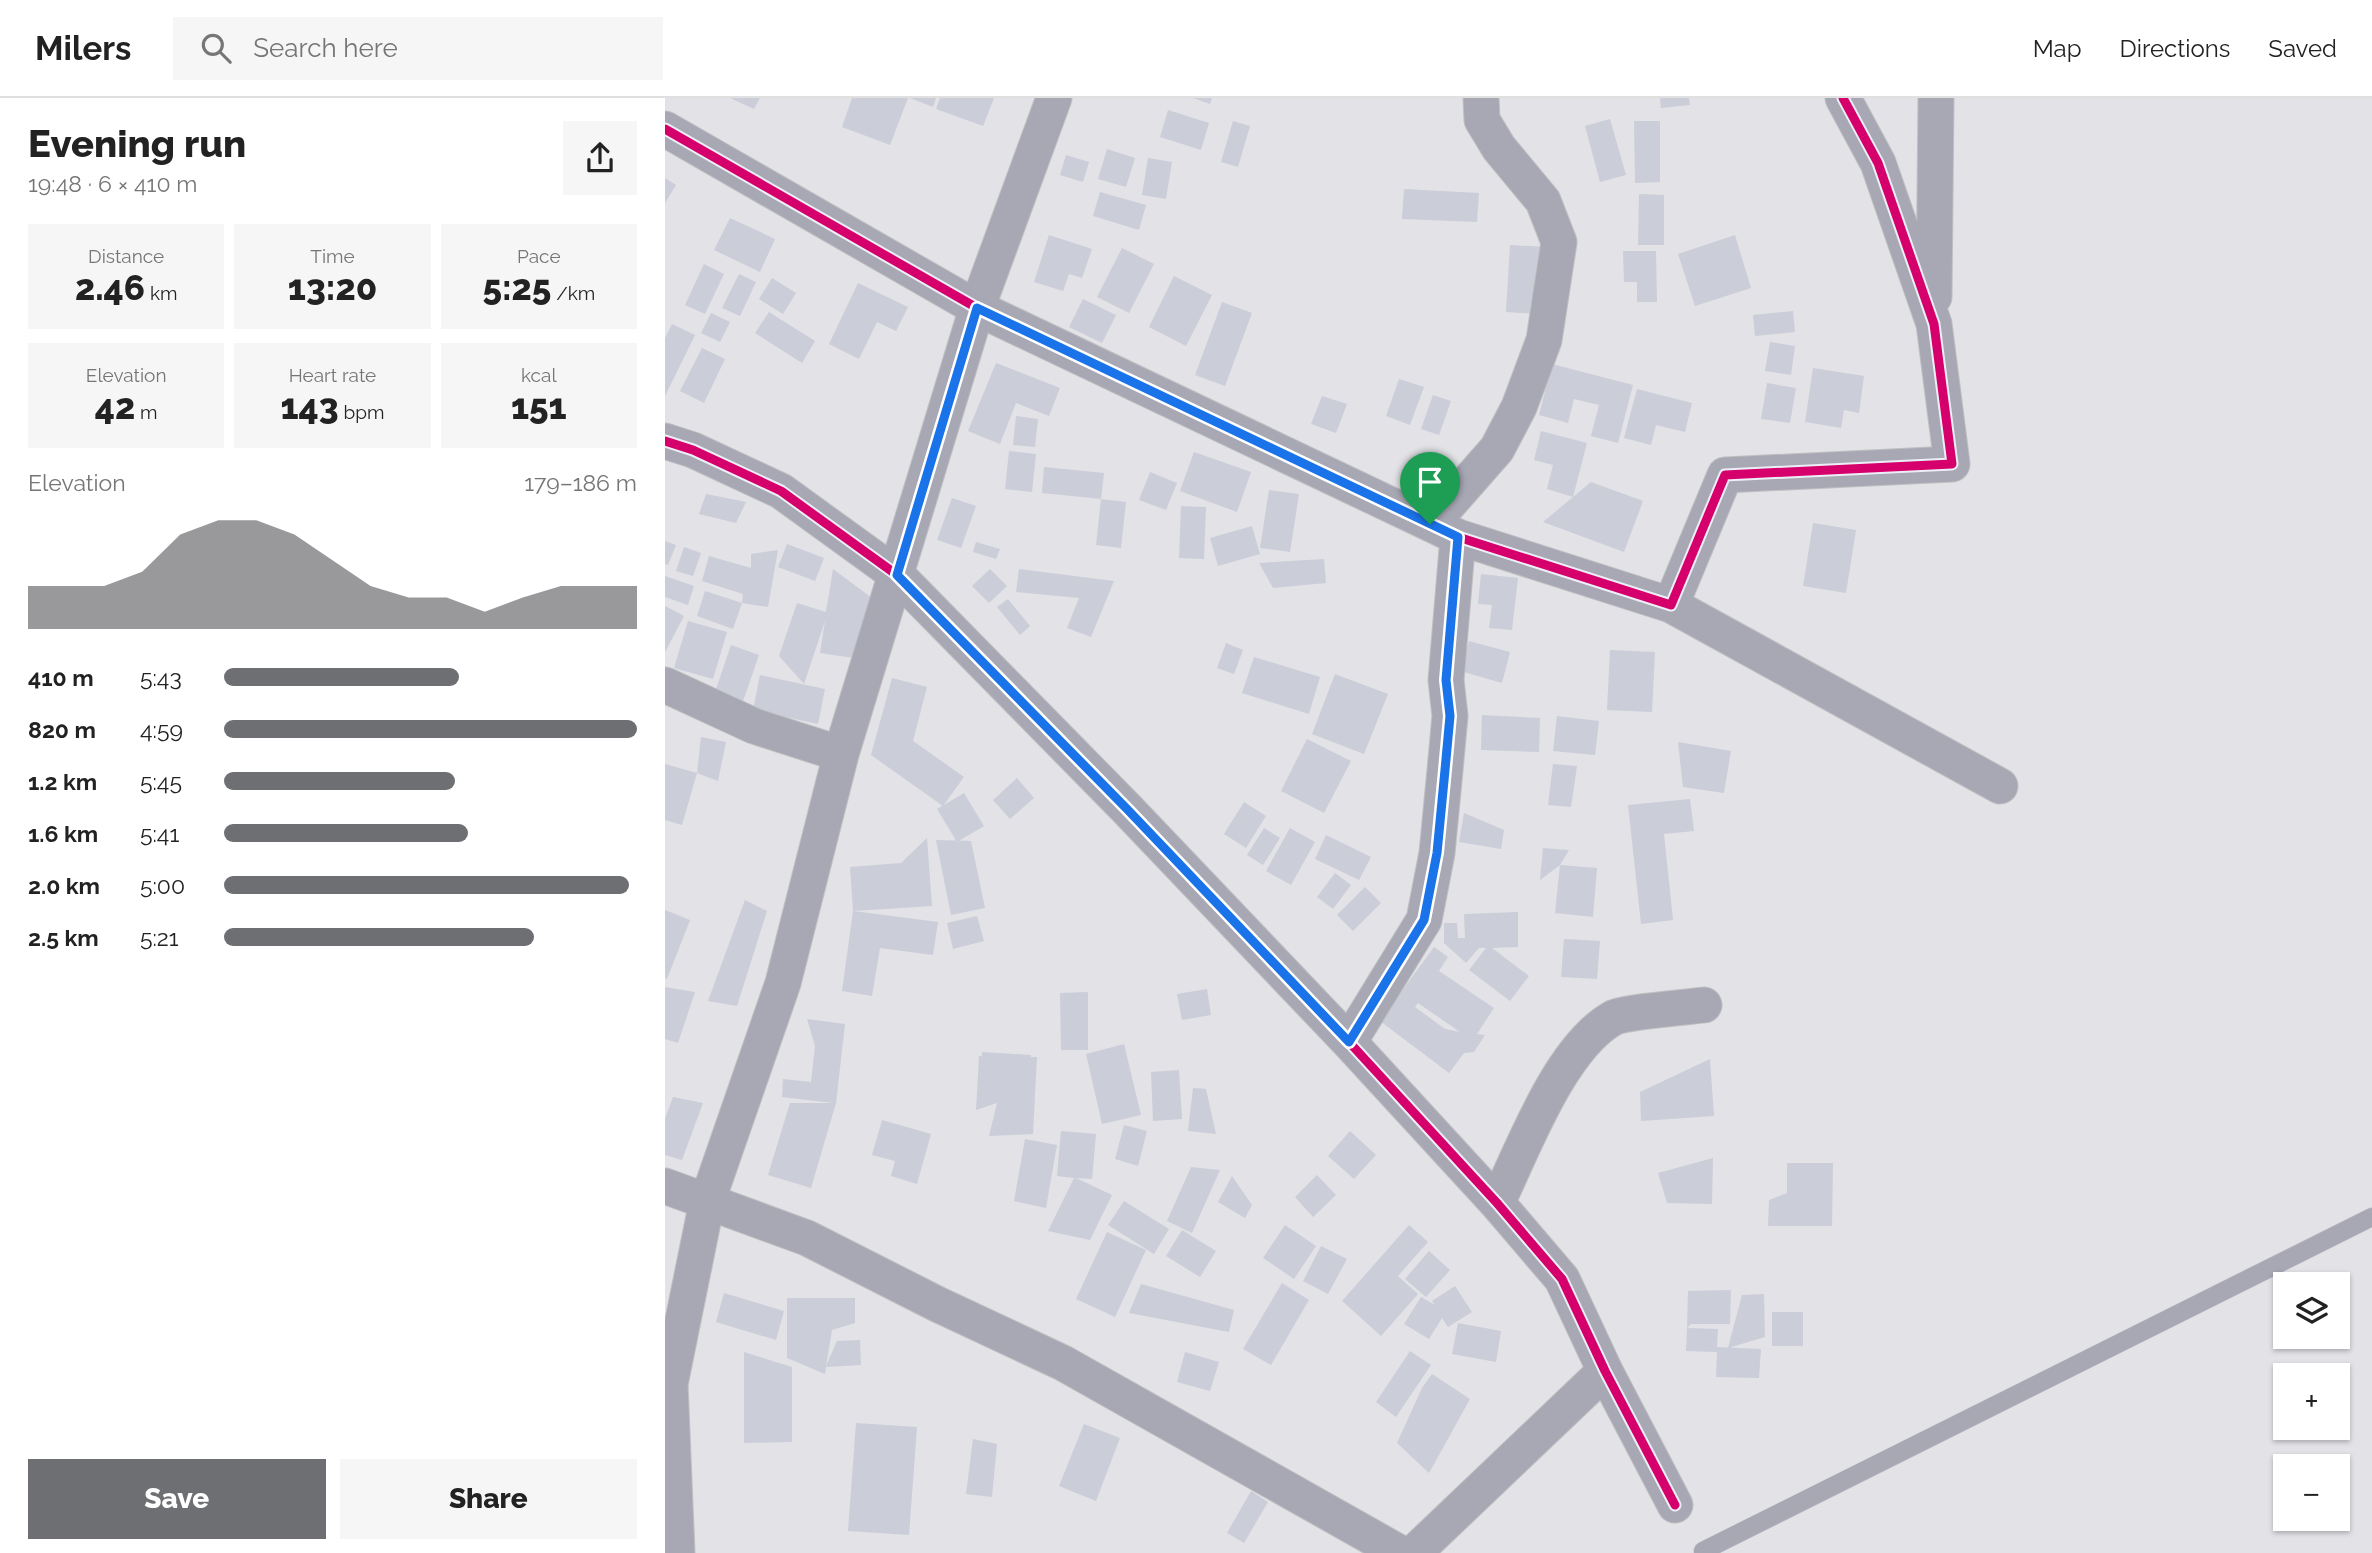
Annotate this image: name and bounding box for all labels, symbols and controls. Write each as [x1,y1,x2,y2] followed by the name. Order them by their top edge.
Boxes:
[173,17,663,80] search box
[35,29,131,68] text: Milers
[197,29,235,67] icon: search
[253,33,398,63] text: Search here
[2033,34,2082,63] text: Map
[2120,34,2230,63] text: Directions
[2268,34,2337,63] text: Saved
[28,121,246,166] text: Evening run
[563,121,637,195] button: share
[28,170,198,197] text: 19:48 · 6 × 410 m
[88,245,164,267] text: Distance
[310,245,355,267] text: Time
[517,245,561,267] text: Pace
[75,267,145,308] text: 2.46
[288,267,377,308] text: 13:20
[482,267,551,308] text: 5:25
[145,282,177,304] text: km
[551,282,595,304] text: /km
[86,364,167,386] text: Elevation
[289,364,376,386] text: Heart rate
[521,364,557,386] text: kcal
[95,386,135,427] text: 42
[280,386,339,427] text: 143
[511,386,567,427] text: 151
[135,401,158,423] text: m
[339,401,385,423] text: bpm
[1400,452,1460,524] pin
[1411,463,1449,501] icon: arrive
[28,469,126,496] text: Elevation
[524,469,637,496] text: 179–186 m
[28,664,94,691] text: 410 m
[140,664,182,691] text: 5:43
[28,716,96,743] text: 820 m
[140,716,183,743] text: 4:59
[28,768,97,795] text: 1.2 km
[140,768,182,795] text: 5:45
[28,820,98,847] text: 1.6 km
[140,820,179,847] text: 5:41
[28,872,100,899] text: 2.0 km
[140,872,185,899] text: 5:00
[28,924,99,951] text: 2.5 km
[140,924,179,951] text: 5:21
[2273,1272,2350,1531] map controls
[2273,1272,2350,1349] button: layers
[2273,1363,2350,1440] button: +
[2273,1454,2350,1531] button: −
[28,1459,326,1539] button: Save
[340,1459,637,1539] button: Share

